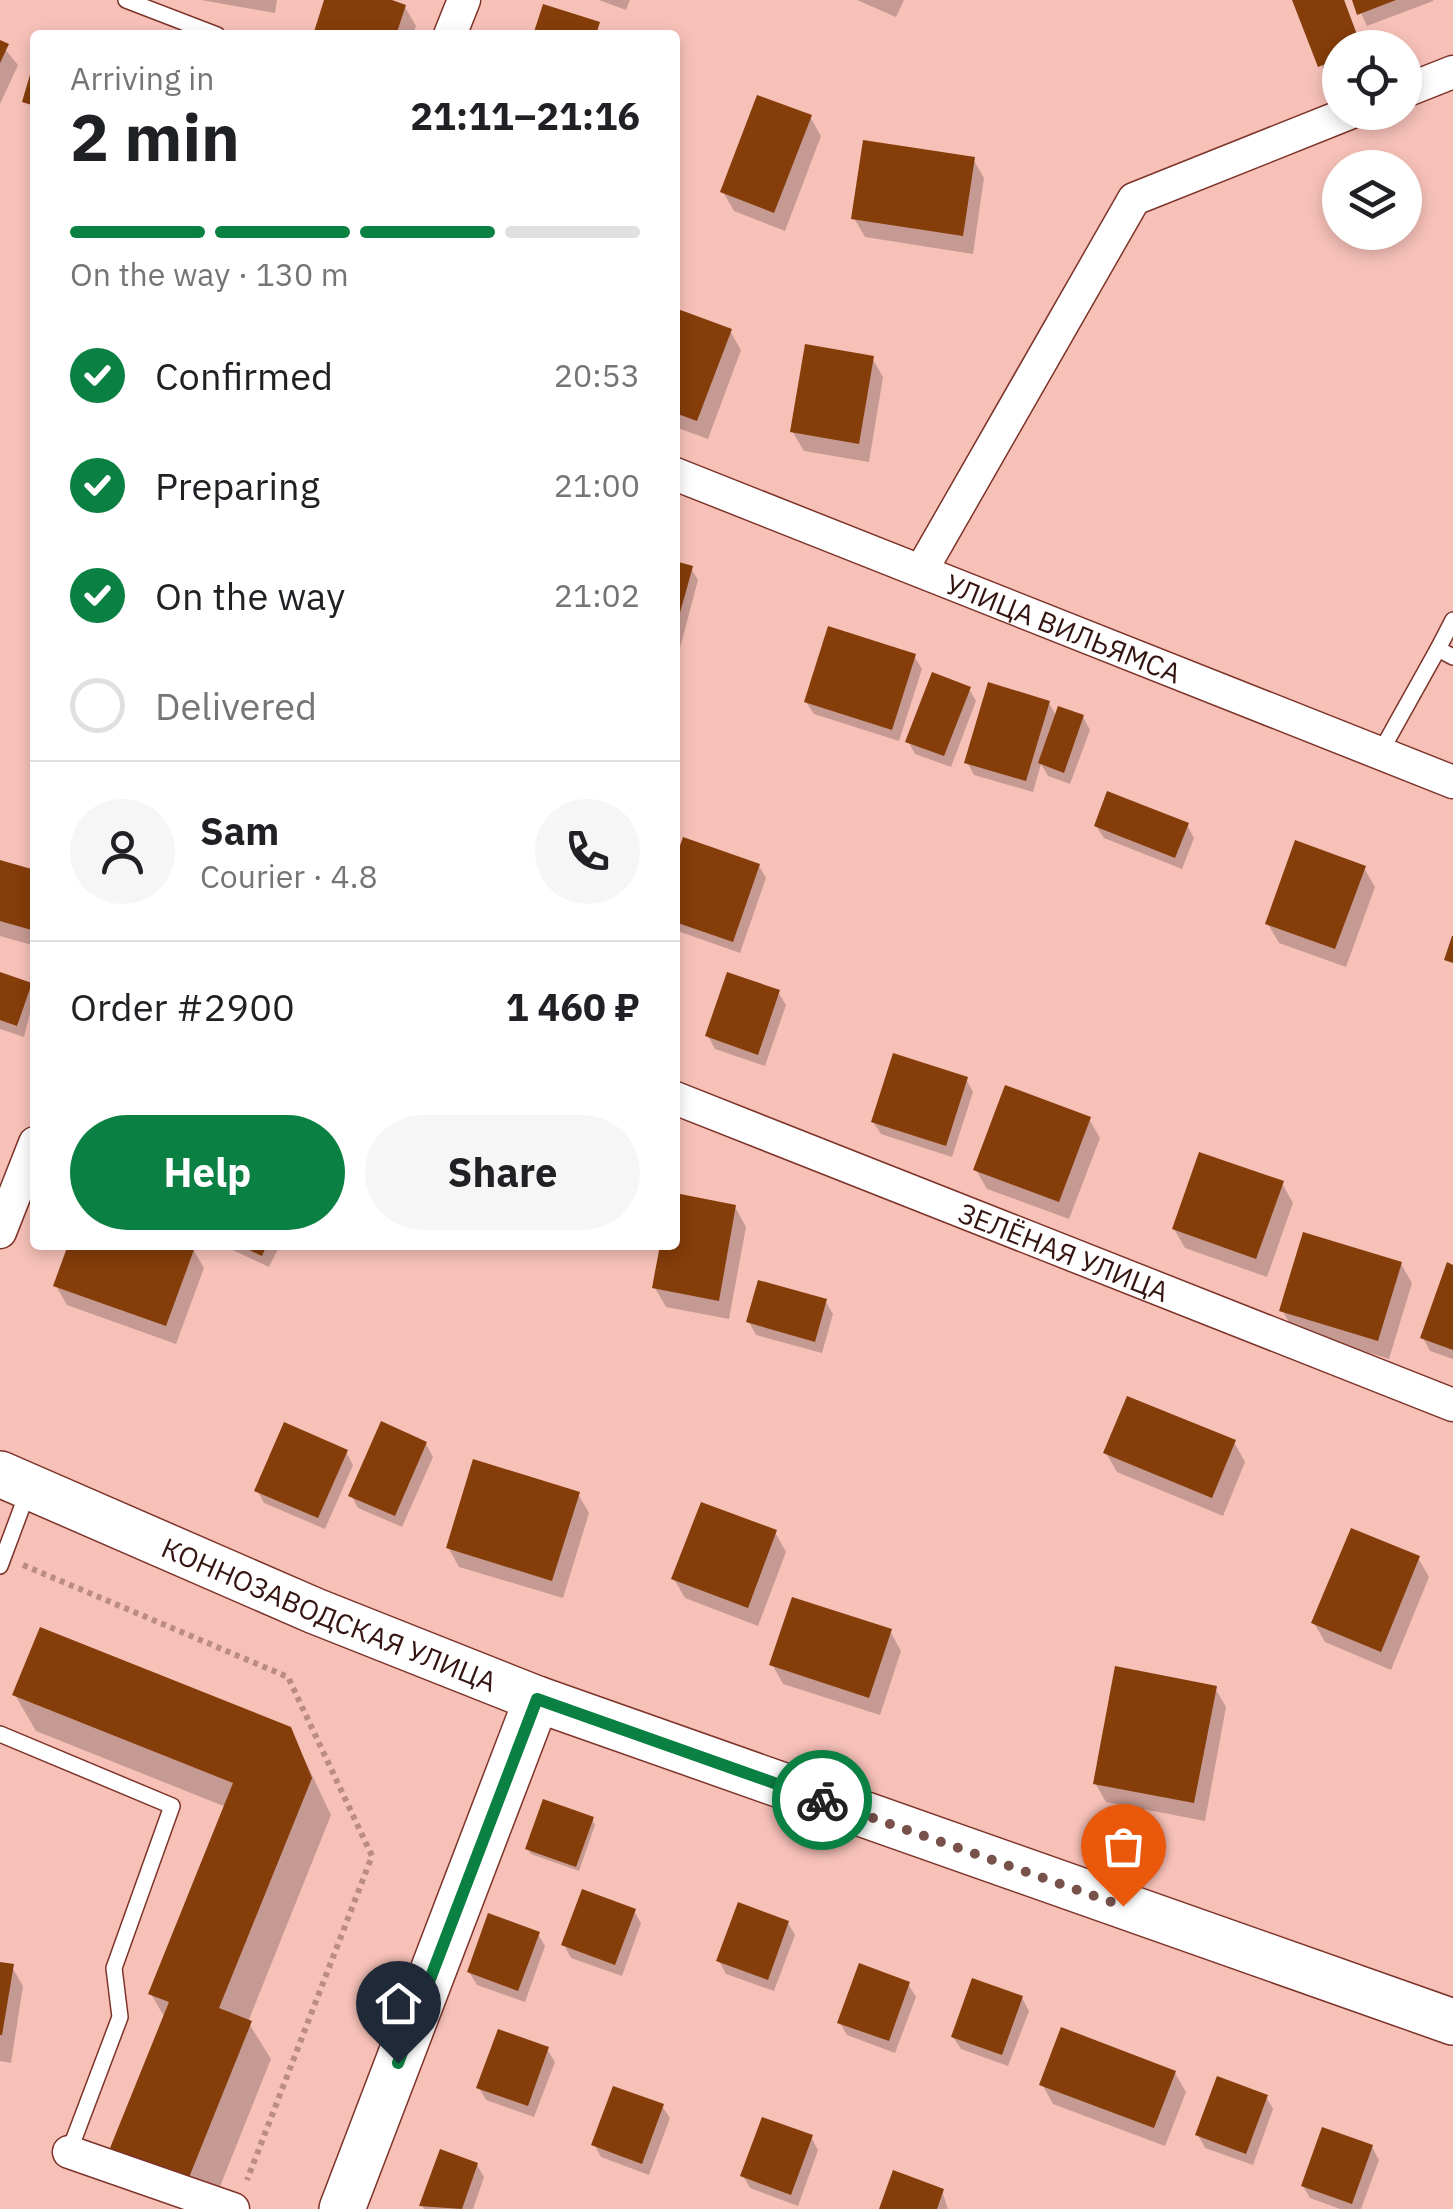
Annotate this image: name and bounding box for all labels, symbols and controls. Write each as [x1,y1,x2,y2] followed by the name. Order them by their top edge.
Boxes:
[1322,30,1422,250] map controls
[1322,30,1422,130] button: locate
[70,57,215,99] text: Arriving in
[410,91,640,140] text: 21:11–21:16
[70,94,240,179] text: 2 min
[1322,150,1422,250] button: layers
[70,253,349,295] text: On the way · 130 m
[70,348,125,403] icon: check
[155,351,333,400] text: Confirmed
[554,354,640,396] text: 20:53
[70,458,125,513] icon: check
[155,461,320,510] text: Preparing
[554,464,640,506] text: 21:00
[941,565,1187,691] street label: УЛИЦА ВИЛЬЯМСА
[70,568,125,623] icon: check
[155,571,345,620] text: On the way
[554,574,640,616] text: 21:02
[155,681,317,730] text: Delivered
[70,799,175,904] button: person
[535,799,640,904] button: phone
[200,806,279,855] text: Sam
[200,855,378,897] text: Courier · 4.8
[70,982,295,1031] text: Order #2900
[506,982,640,1031] text: 1 460 ₽
[70,1115,345,1230] button: Help
[365,1115,640,1230] button: Share
[953,1193,1175,1310] street label: ЗЕЛЁНАЯ УЛИЦА
[156,1528,502,1700] street label: КОННОЗАВОДСКАЯ УЛИЦА
[772,1750,872,1850] courier
[795,1773,850,1828] icon: bike
[1081,1804,1166,1907] pin
[1096,1819,1151,1874] icon: bag
[356,1961,441,2064] pin
[371,1976,426,2031] icon: home

